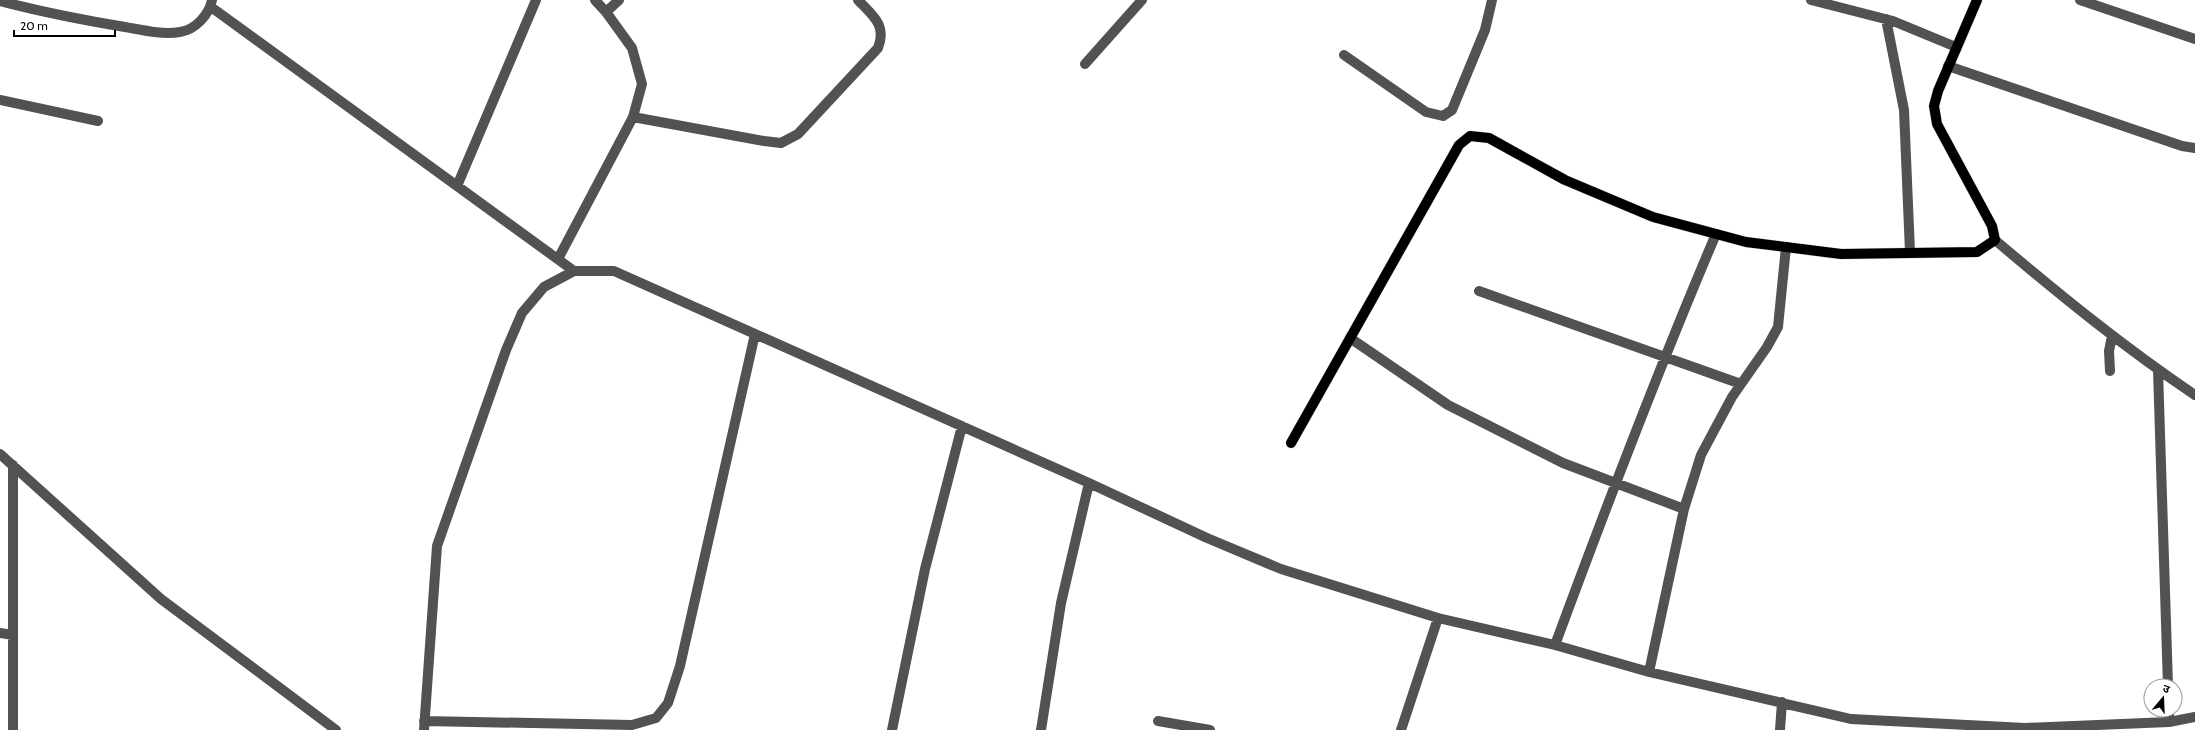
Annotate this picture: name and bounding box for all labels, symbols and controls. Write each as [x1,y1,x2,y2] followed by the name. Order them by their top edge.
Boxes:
[14,12,115,38] scale bar
[20,18,48,33] text: 20 m
[2143,678,2183,718] north arrow
[2161,681,2172,696] text: उ

